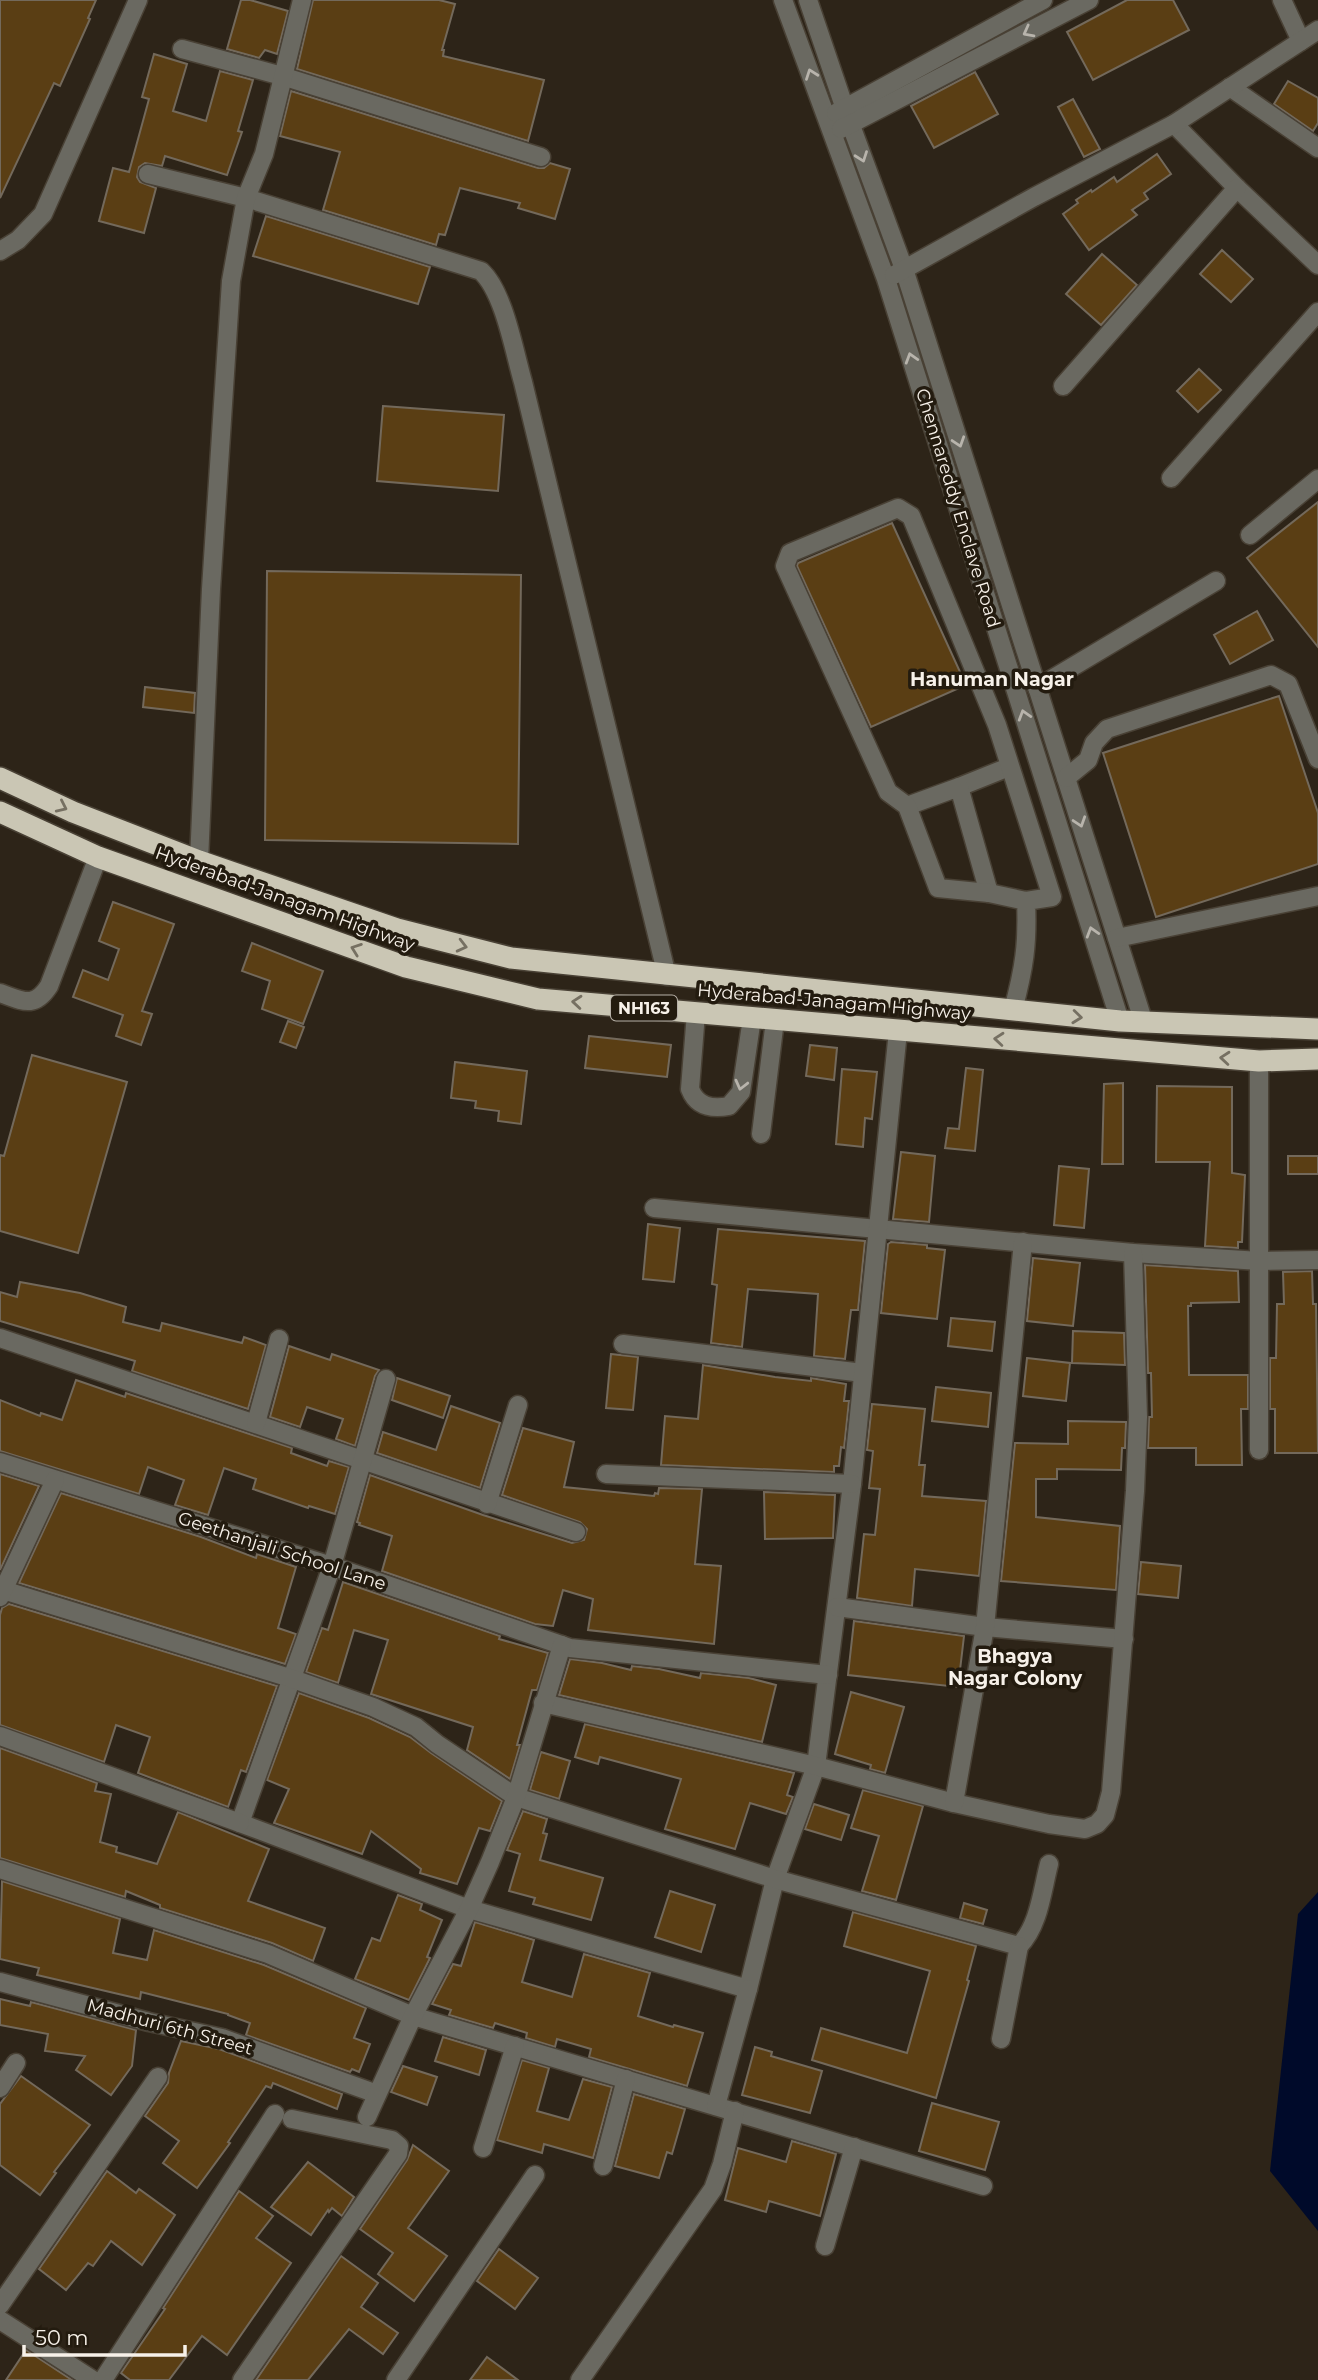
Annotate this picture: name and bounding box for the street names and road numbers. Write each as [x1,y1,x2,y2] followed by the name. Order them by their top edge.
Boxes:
[911,386,1005,630] street label: Chennareddy Enclave Road
[152,842,418,956] street label: Hyderabad-Janagam Highway
[696,979,972,1025] street label: Hyderabad-Janagam Highway
[611,996,677,1020] road number: NH163
[175,1507,389,1595] street label: Geethanjali School Lane
[85,1994,255,2060] street label: Madhuri 6th Street

